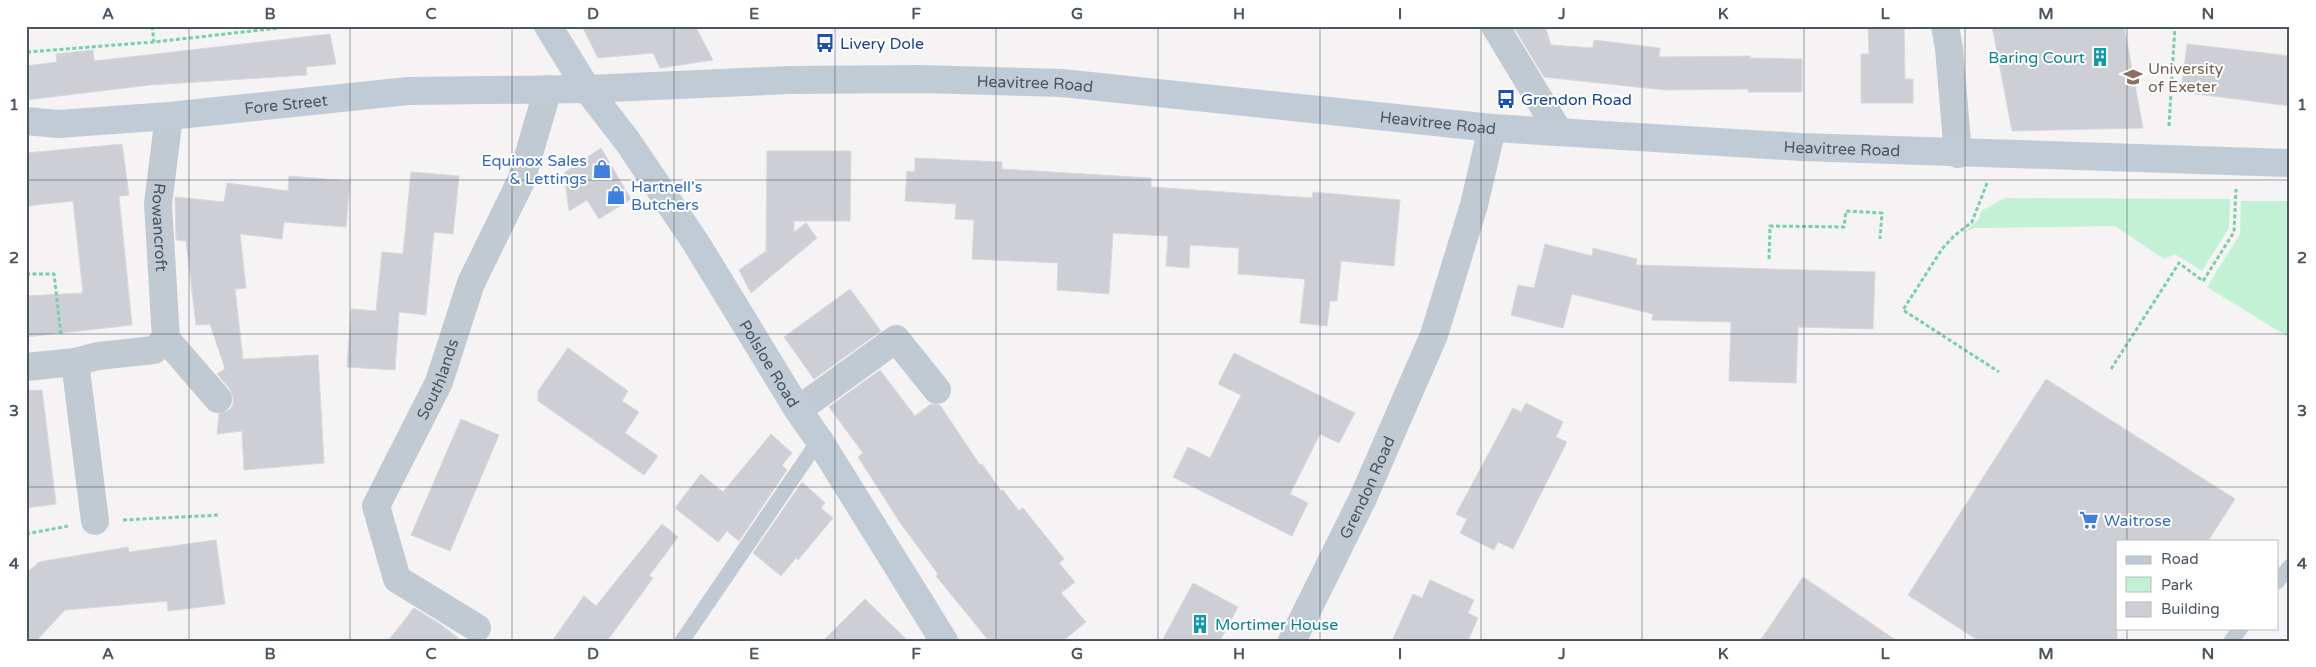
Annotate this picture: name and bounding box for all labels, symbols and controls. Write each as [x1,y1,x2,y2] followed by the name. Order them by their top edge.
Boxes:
[102,4,114,24] text: A
[264,4,276,24] text: B
[425,4,437,24] text: C
[587,4,599,24] text: D
[749,4,759,24] text: E
[911,4,921,24] text: F
[1071,4,1083,24] text: G
[1233,4,1245,24] text: H
[1398,4,1402,24] text: I
[1557,4,1566,24] text: J
[1718,4,1729,24] text: K
[1880,4,1890,24] text: L
[2038,4,2054,24] text: M
[2202,4,2214,24] text: N
[814,32,836,54] bus stop icon: Livery Dole
[840,34,924,54] place label: Livery Dole
[2089,46,2111,68] building icon: Baring Court
[1988,48,2085,68] place label: Baring Court
[2148,59,2224,97] place label: University of Exeter
[2122,66,2144,88] school or university icon: University of Exeter
[976,72,1094,97] street label: Heavitree Road
[1495,88,1517,110] bus stop icon: Grendon Road
[243,90,329,119] street label: Fore Street
[1521,90,1632,110] place label: Grendon Road
[9,95,19,115] text: 1
[2297,95,2307,115] text: 1
[1379,107,1497,139] street label: Heavitree Road
[1783,137,1901,161] street label: Heavitree Road
[482,151,587,189] place label: Equinox Sales & Lettings
[591,158,613,180] shop icon: Equinox Sales & Lettings
[631,177,702,215] place label: Hartnell's Butchers
[147,182,171,272] street label: Rowancroft
[605,184,627,206] shop icon: Hartnell's Butchers
[9,248,19,268] text: 2
[2297,248,2307,268] text: 2
[734,316,803,411] street label: Polsloe Road
[413,336,463,423] street label: Southlands
[9,401,19,421] text: 3
[2297,401,2307,421] text: 3
[1335,433,1400,542] street label: Grendon Road
[2078,509,2100,531] supermarket icon: Waitrose
[2104,511,2171,531] place label: Waitrose
[2116,540,2278,630] legend
[2161,550,2199,568] text: Road
[9,554,19,574] text: 4
[2297,554,2307,574] text: 4
[2161,576,2193,594] text: Park
[2161,600,2220,618] text: Building
[1189,613,1211,635] building icon: Mortimer House
[1215,615,1338,635] place label: Mortimer House
[102,644,114,664] text: A
[264,644,276,664] text: B
[425,644,437,664] text: C
[587,644,599,664] text: D
[749,644,759,664] text: E
[911,644,921,664] text: F
[1071,644,1083,664] text: G
[1233,644,1245,664] text: H
[1398,644,1402,664] text: I
[1557,644,1566,664] text: J
[1718,644,1729,664] text: K
[1880,644,1890,664] text: L
[2038,644,2054,664] text: M
[2202,644,2214,664] text: N

